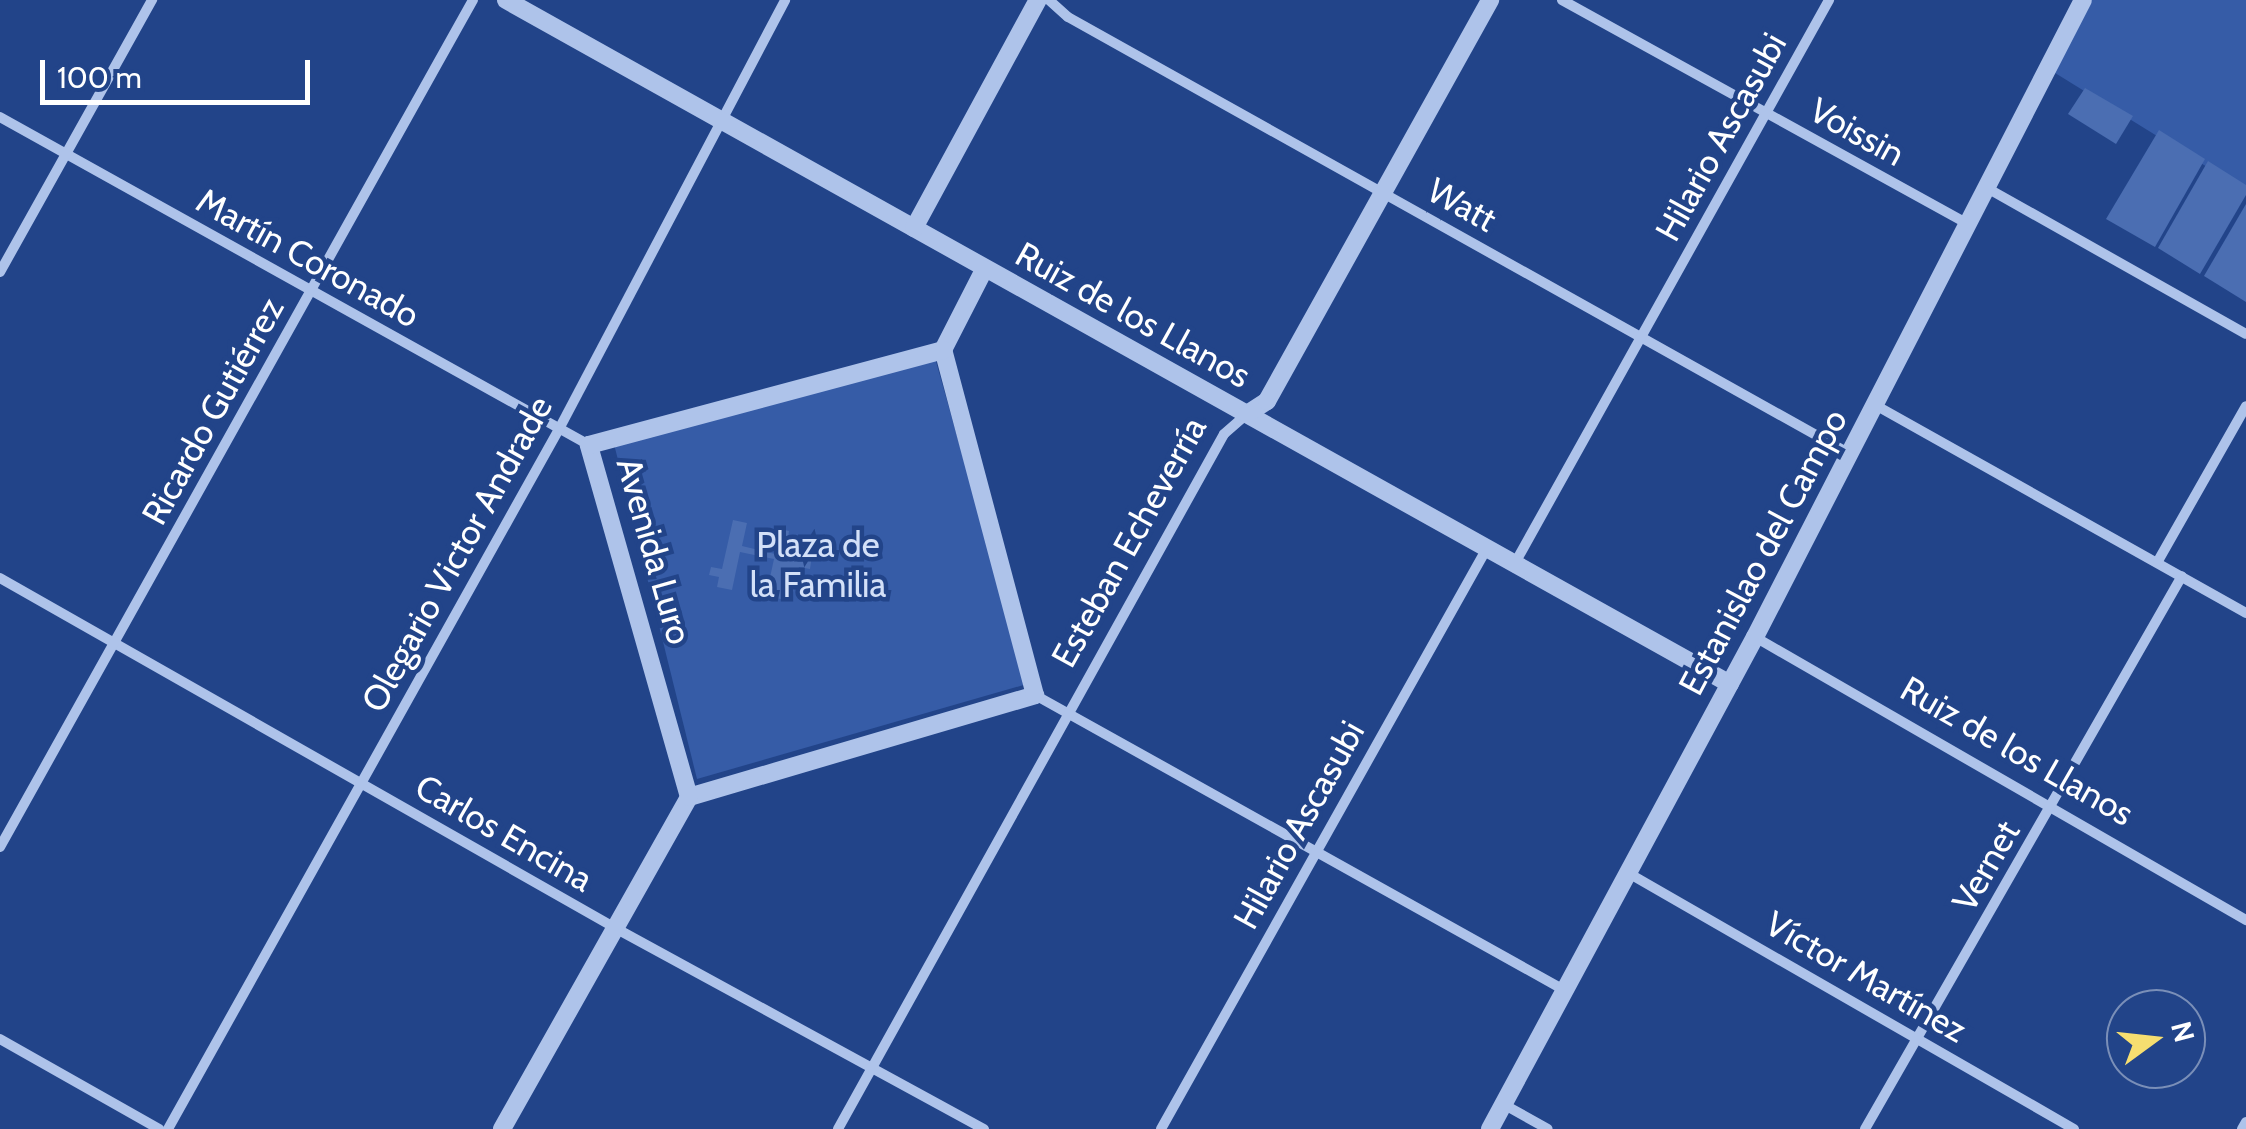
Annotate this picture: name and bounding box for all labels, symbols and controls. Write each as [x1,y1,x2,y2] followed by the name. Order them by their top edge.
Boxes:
[1647,26,1795,248] street label: Hilario Ascasubi
[45,40,315,102] scale bar
[57,59,142,96] text: 100 m
[1802,89,1912,175] street label: Voissin
[1420,169,1504,241] street label: Watt
[189,180,427,336] street label: Martín Coronado
[1008,233,1258,397] street label: Ruiz de los Llanos
[133,290,293,532] street label: Ricardo Gutiérrez
[353,389,561,719] street label: Olegario Victor Andrade
[1670,402,1856,702] street label: Estanislao del Campo
[1043,410,1215,674] street label: Esteban Echeverría
[607,453,701,649] street label: Avenida Luro
[750,524,886,606] park label: Plaza de la Familia
[1893,667,2141,835] street label: Ruiz de los Llanos
[1225,714,1373,936] street label: Hilario Ascasubi
[408,765,600,901] street label: Carlos Encina
[1943,813,2029,919] street label: Vernet
[1758,902,1974,1052] street label: Víctor Martínez
[2106,989,2206,1089] north arrow
[2164,1018,2202,1046] text: N

